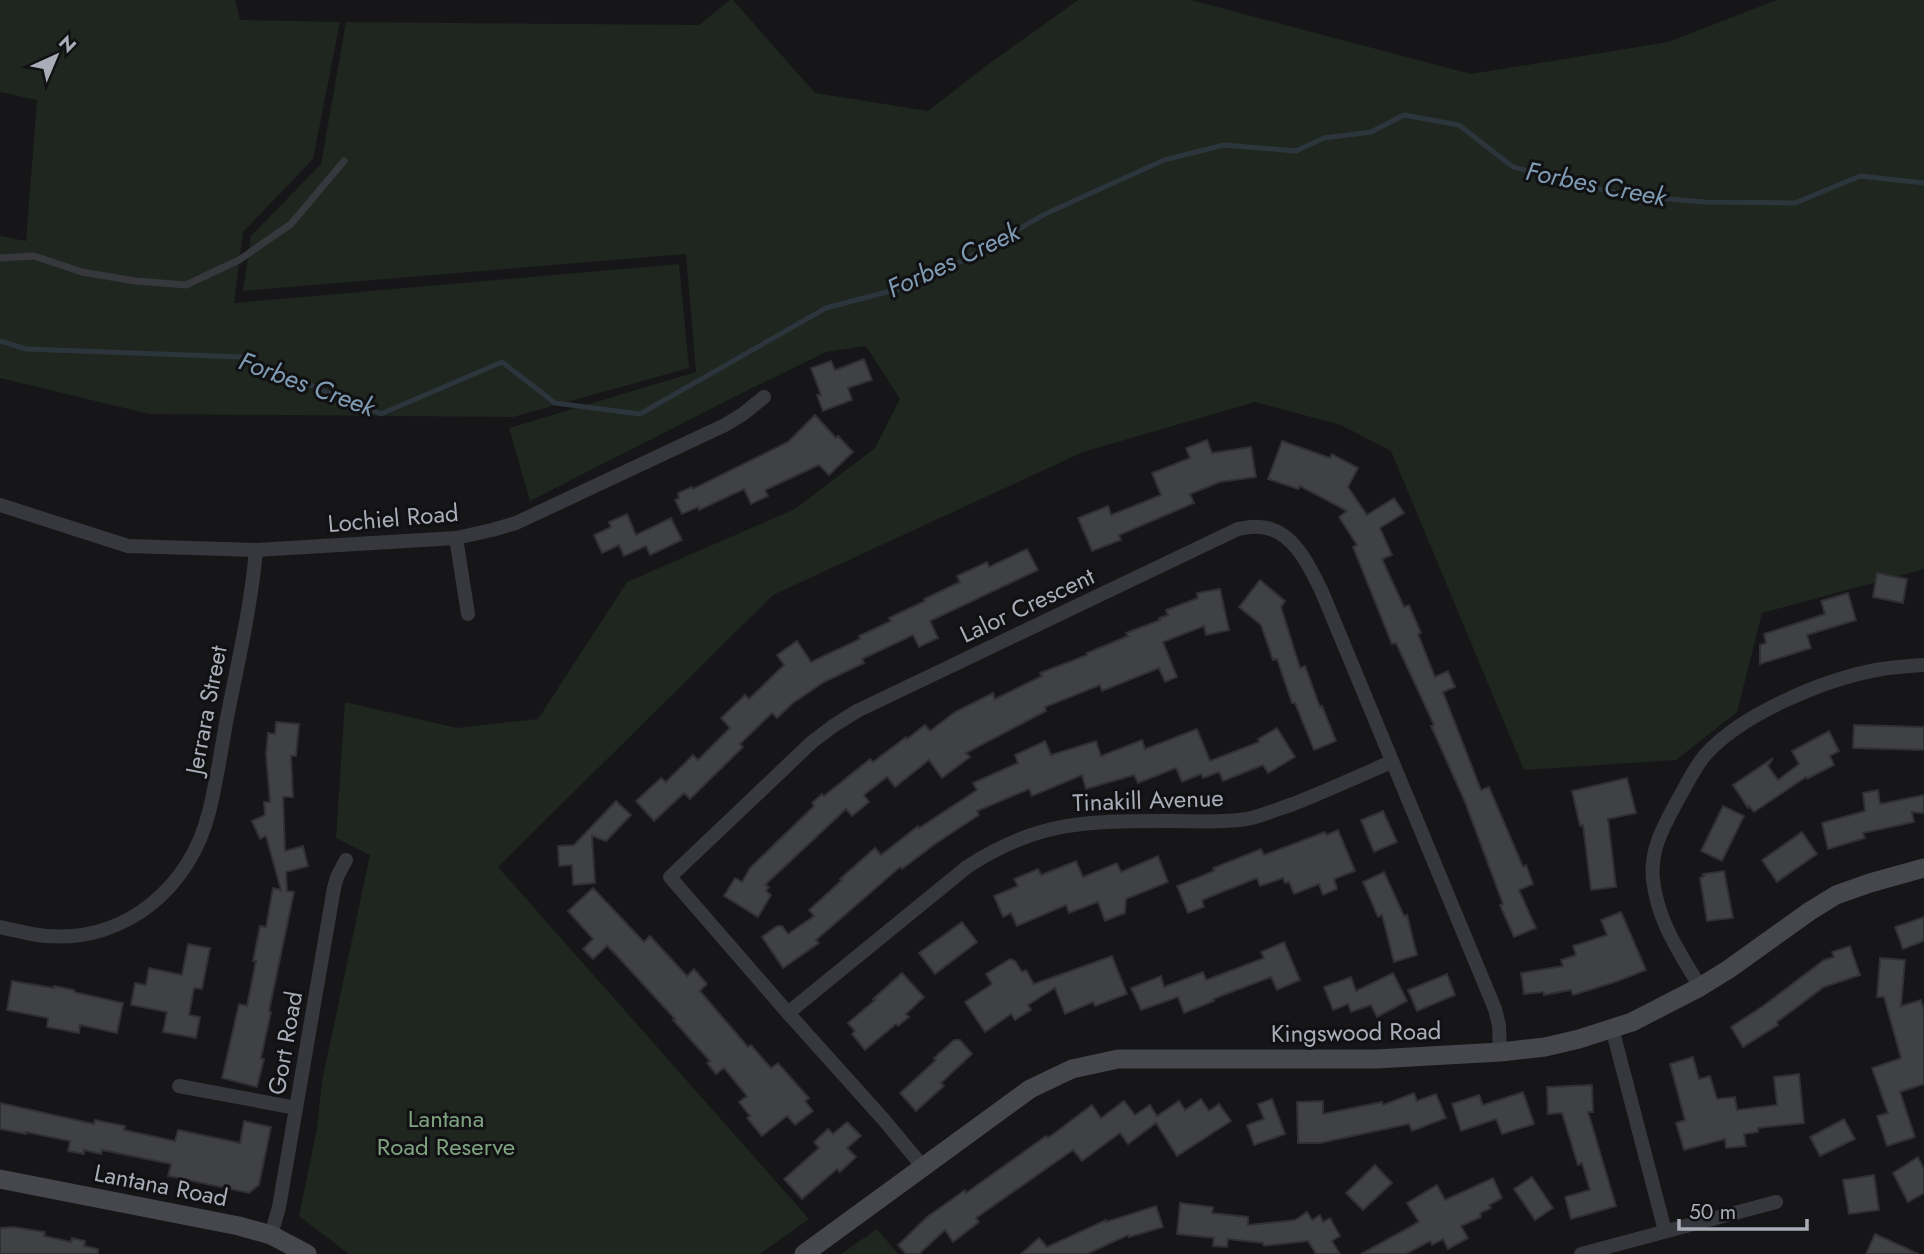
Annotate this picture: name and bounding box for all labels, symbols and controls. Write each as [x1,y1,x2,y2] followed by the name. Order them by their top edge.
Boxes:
[21,21,91,91] north arrow
[53,29,82,59] text: N
[1523,152,1671,217] water label: Forbes Creek
[880,212,1027,307] water label: Forbes Creek
[234,342,382,427] water label: Forbes Creek
[326,495,460,541] street label: Lochiel Road
[954,558,1100,651] street label: Lalor Crescent
[176,642,236,780] street label: Jerrara Street
[1072,780,1224,820] street label: Tinakill Avenue
[259,988,311,1098] street label: Gort Road
[1270,1013,1442,1051] street label: Kingswood Road
[377,1101,515,1164] park label: Lantana Road Reserve
[91,1155,231,1215] street label: Lantana Road
[1679,1188,1807,1232] scale bar
[1689,1197,1736,1227] text: 50 m

